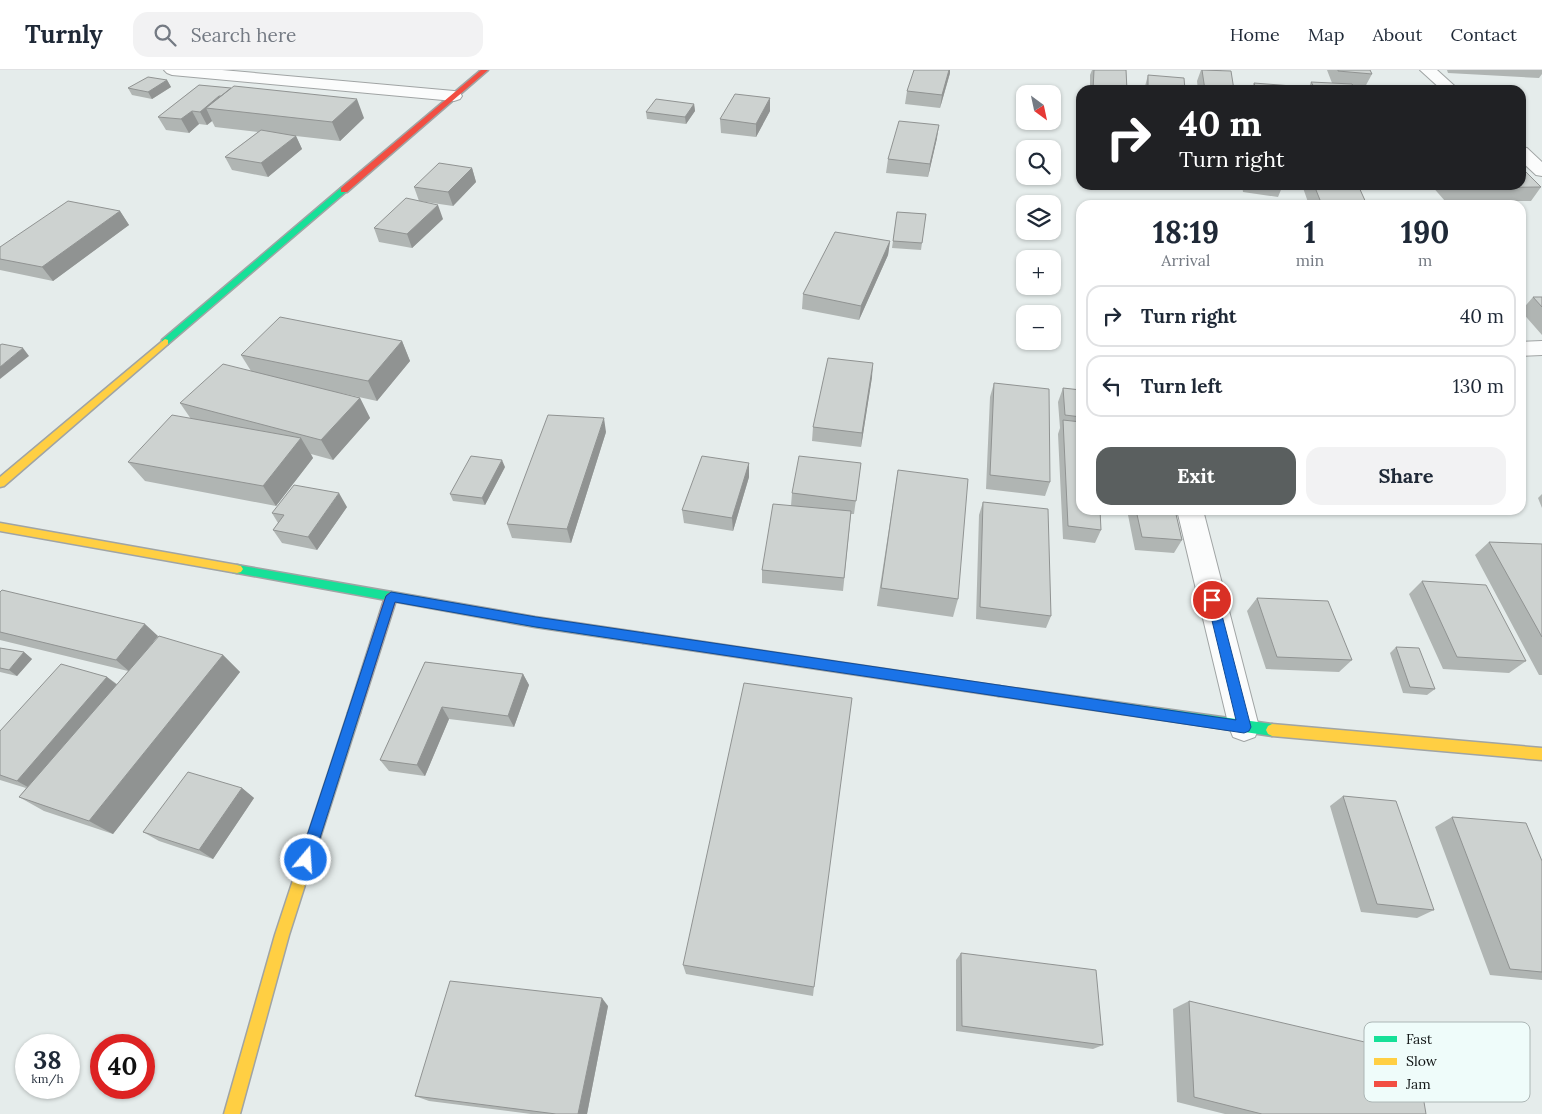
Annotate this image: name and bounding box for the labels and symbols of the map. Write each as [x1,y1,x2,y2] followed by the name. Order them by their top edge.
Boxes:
[1016,85,1061,130] north arrow
[1191,579,1233,621] pin
[279,833,331,885] position arrow
[1364,1022,1530,1102] legend
[1406,1030,1433,1048] text: Fast
[90,1034,155,1099] speed limit sign: 40
[1406,1052,1438,1070] text: Slow
[1405,1075,1431,1093] text: Jam

